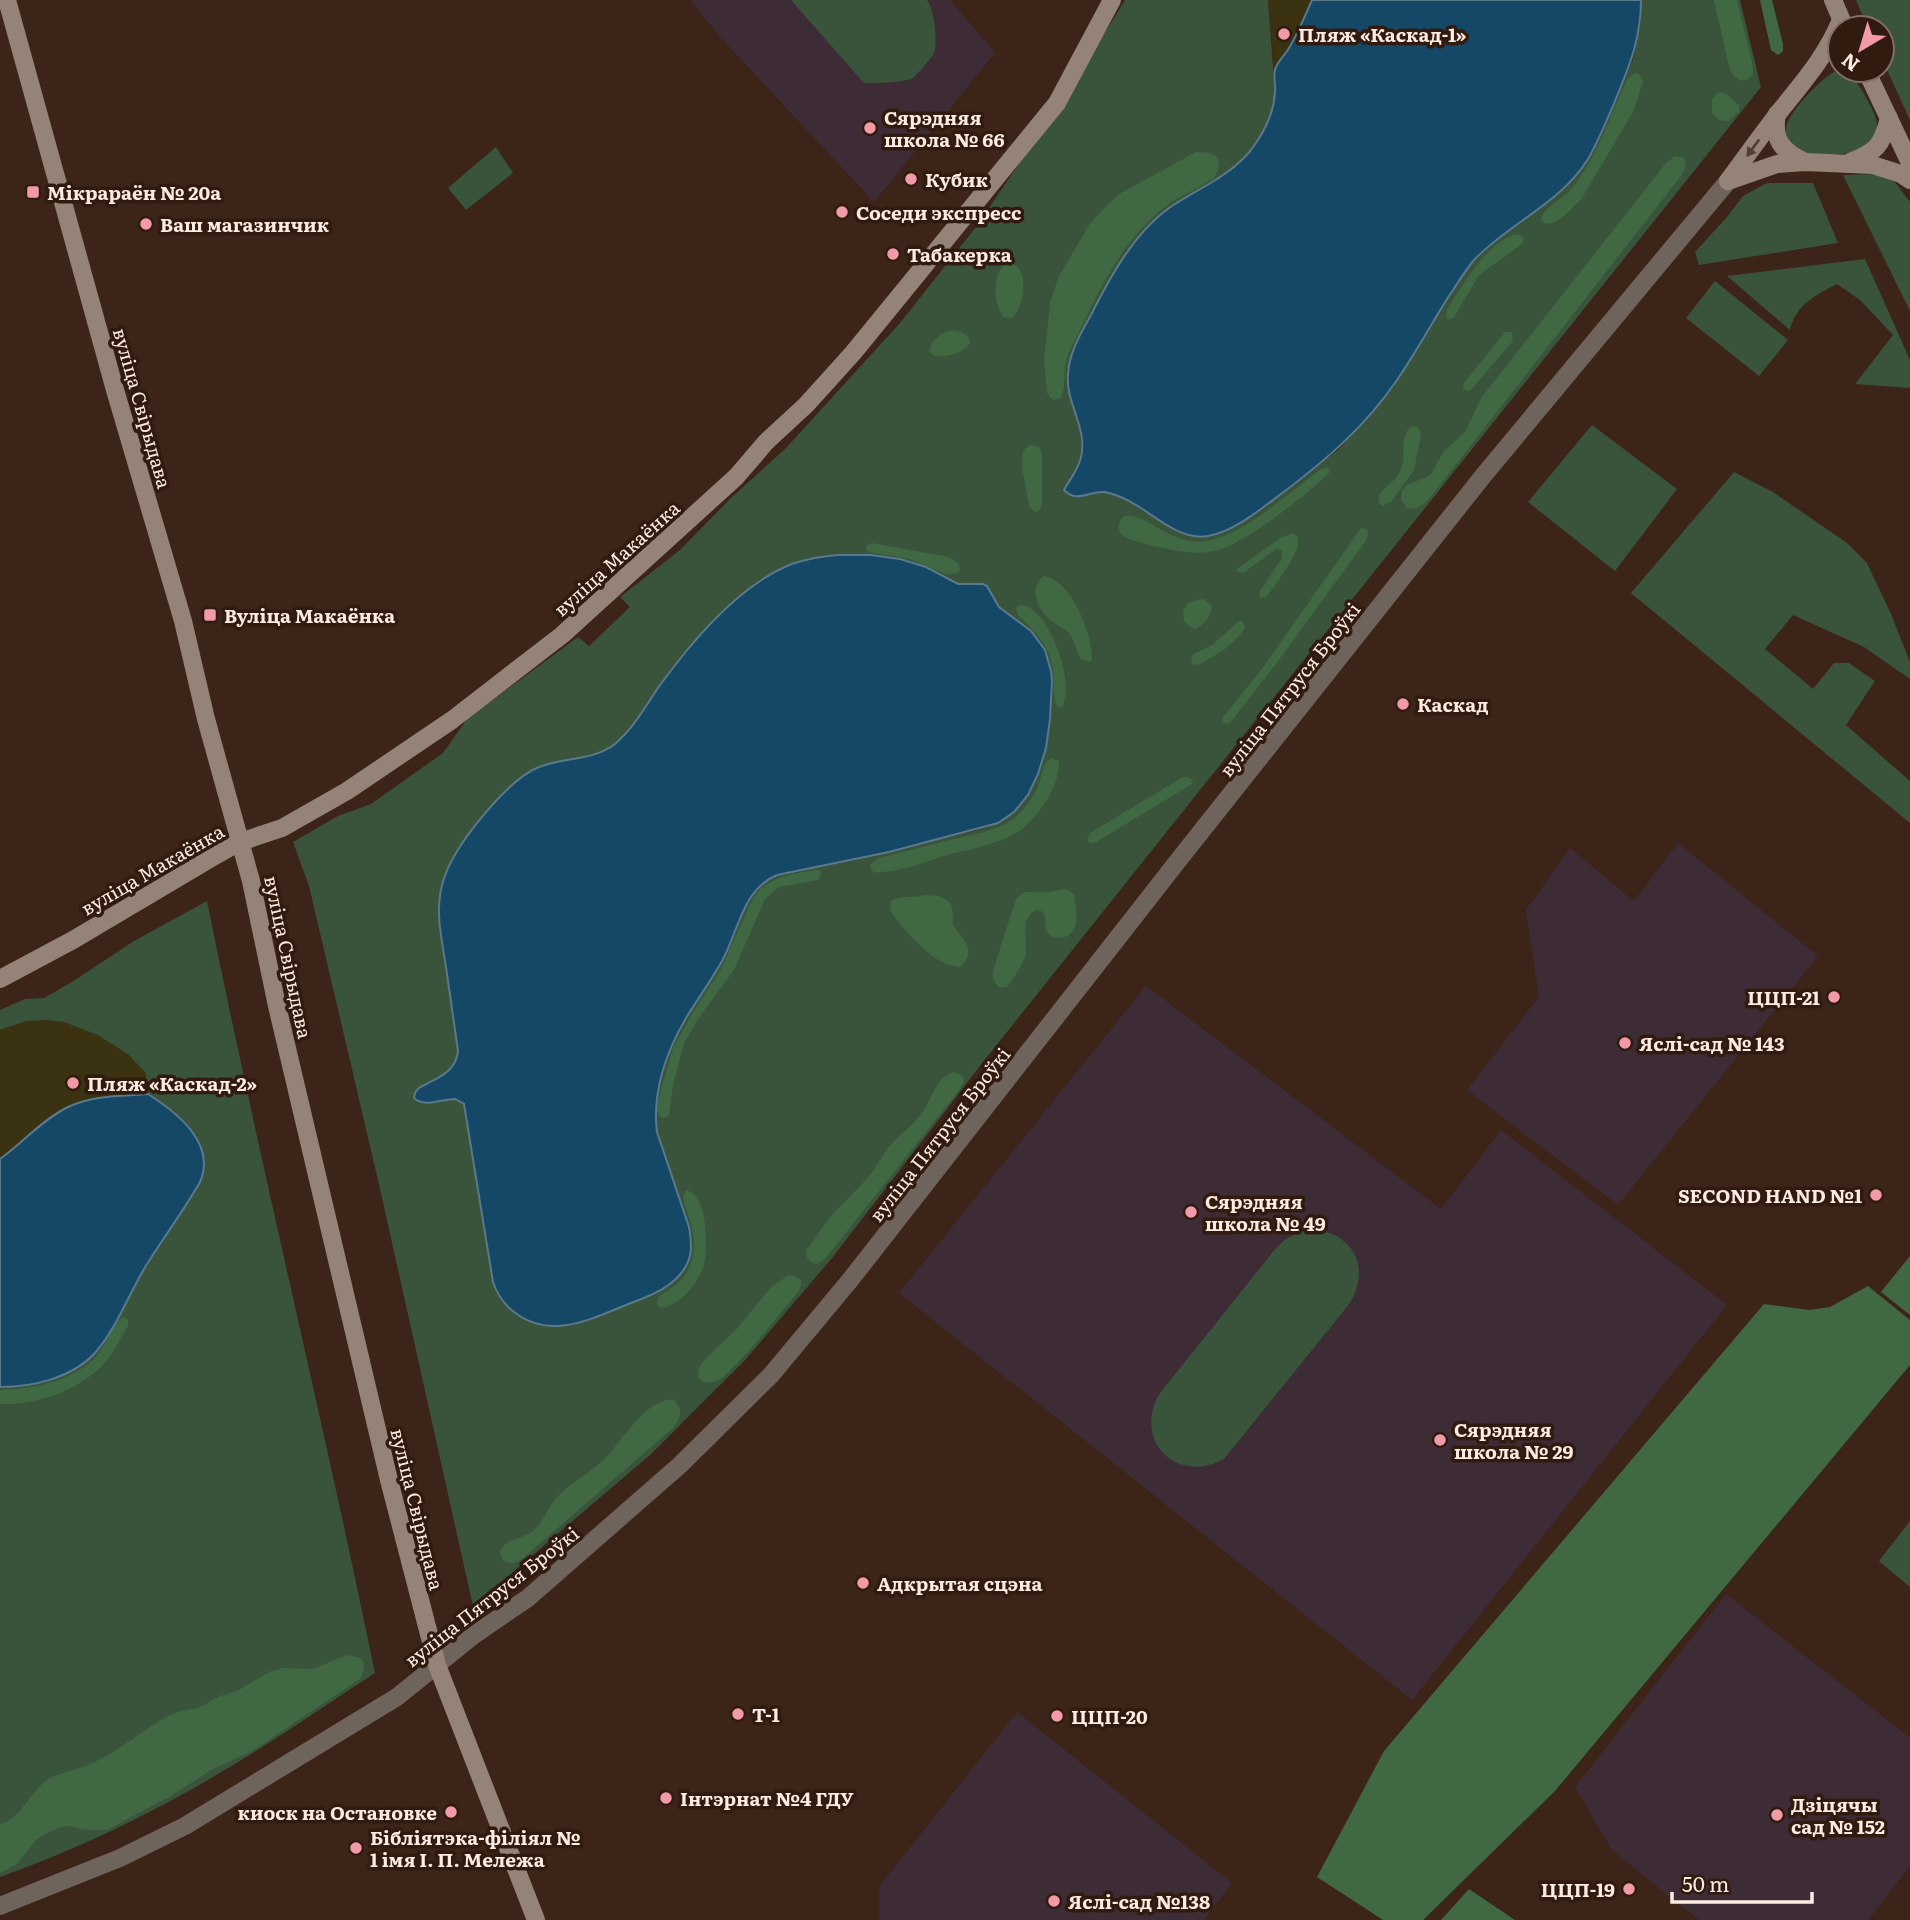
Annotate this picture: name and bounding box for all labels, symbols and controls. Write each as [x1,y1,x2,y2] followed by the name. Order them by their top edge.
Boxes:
[1826,14,1896,84] north arrow
[1298,20,1466,48] place label: Пляж «Каскад-1»
[1276,26,1292,42] marker: Пляж «Каскад-1»
[1835,47,1865,79] text: N
[884,103,1005,153] place label: Сярэдняя школа № 66
[862,120,878,136] marker: Сярэдняя школа № 66
[1746,139,1760,157] one-way arrow
[925,165,989,193] place label: Кубик
[903,171,919,187] marker: Кубик
[47,178,221,206] place label: Мікрараён № 20а
[25,184,41,200] marker: Мікрараён № 20а
[856,198,1021,226] place label: Соседи экспресс
[834,204,850,220] marker: Соседи экспресс
[160,210,330,238] place label: Ваш магазинчик
[138,216,154,232] marker: Ваш магазинчик
[907,240,1012,268] place label: Табакерка
[885,246,901,262] marker: Табакерка
[107,324,180,492] street label: вуліца Свірыдава
[547,493,686,622] street label: вуліца Макаёнка
[1212,596,1366,782] street label: вуліца Пятруся Броўкі
[224,601,395,629] place label: Вуліца Макаёнка
[202,607,218,623] marker: Вуліца Макаёнка
[1417,690,1489,718] place label: Каскад
[1395,696,1411,712] marker: Каскад
[75,816,229,921] street label: вуліца Макаёнка
[258,873,320,1042] street label: вуліца Свірыдава
[1747,983,1820,1011] place label: ЦЦП-21
[1826,989,1842,1005] marker: ЦЦП-21
[1639,1029,1785,1057] place label: Яслі-сад № 143
[1617,1035,1633,1051] marker: Яслі-сад № 143
[862,1041,1016,1227] street label: вуліца Пятруся Броўкі
[87,1069,257,1097] place label: Пляж «Каскад-2»
[65,1075,81,1091] marker: Пляж «Каскад-2»
[1678,1181,1862,1209] place label: SECOND HAND №1
[1205,1187,1326,1237] place label: Сярэдняя школа № 49
[1868,1187,1884,1203] marker: SECOND HAND №1
[1183,1204,1199,1220] marker: Сярэдняя школа № 49
[1454,1415,1574,1465] place label: Сярэдняя школа № 29
[384,1425,452,1594] street label: вуліца Свірыдава
[1432,1432,1448,1448] marker: Сярэдняя школа № 29
[398,1519,584,1673] street label: вуліца Пятруся Броўкі
[877,1569,1043,1597] place label: Адкрытая сцэна
[855,1575,871,1591] marker: Адкрытая сцэна
[752,1700,780,1728] place label: Т-1
[1071,1702,1148,1730] place label: ЦЦП-20
[730,1706,746,1722] marker: Т-1
[1049,1708,1065,1724] marker: ЦЦП-20
[680,1784,854,1812] place label: Інтэрнат №4 ГДУ
[658,1790,674,1806] marker: Інтэрнат №4 ГДУ
[1791,1790,1885,1840] place label: Дзіцячы сад № 152
[238,1798,437,1826] place label: киоск на Остановке
[443,1804,459,1820] marker: киоск на Остановке
[1769,1807,1785,1823] marker: Дзіцячы сад № 152
[370,1823,580,1873] place label: Бібліятэка-філіял № 1 імя І. П. Мележа
[348,1840,364,1856] marker: Бібліятэка-філіял № 1 імя І. П. Мележа
[1672,1860,1812,1904] scale bar
[1682,1867,1729,1898] text: 50 m
[1541,1875,1615,1903] place label: ЦЦП-19
[1621,1881,1637,1897] marker: ЦЦП-19
[1068,1887,1210,1915] place label: Яслі-сад №138
[1046,1893,1062,1909] marker: Яслі-сад №138

